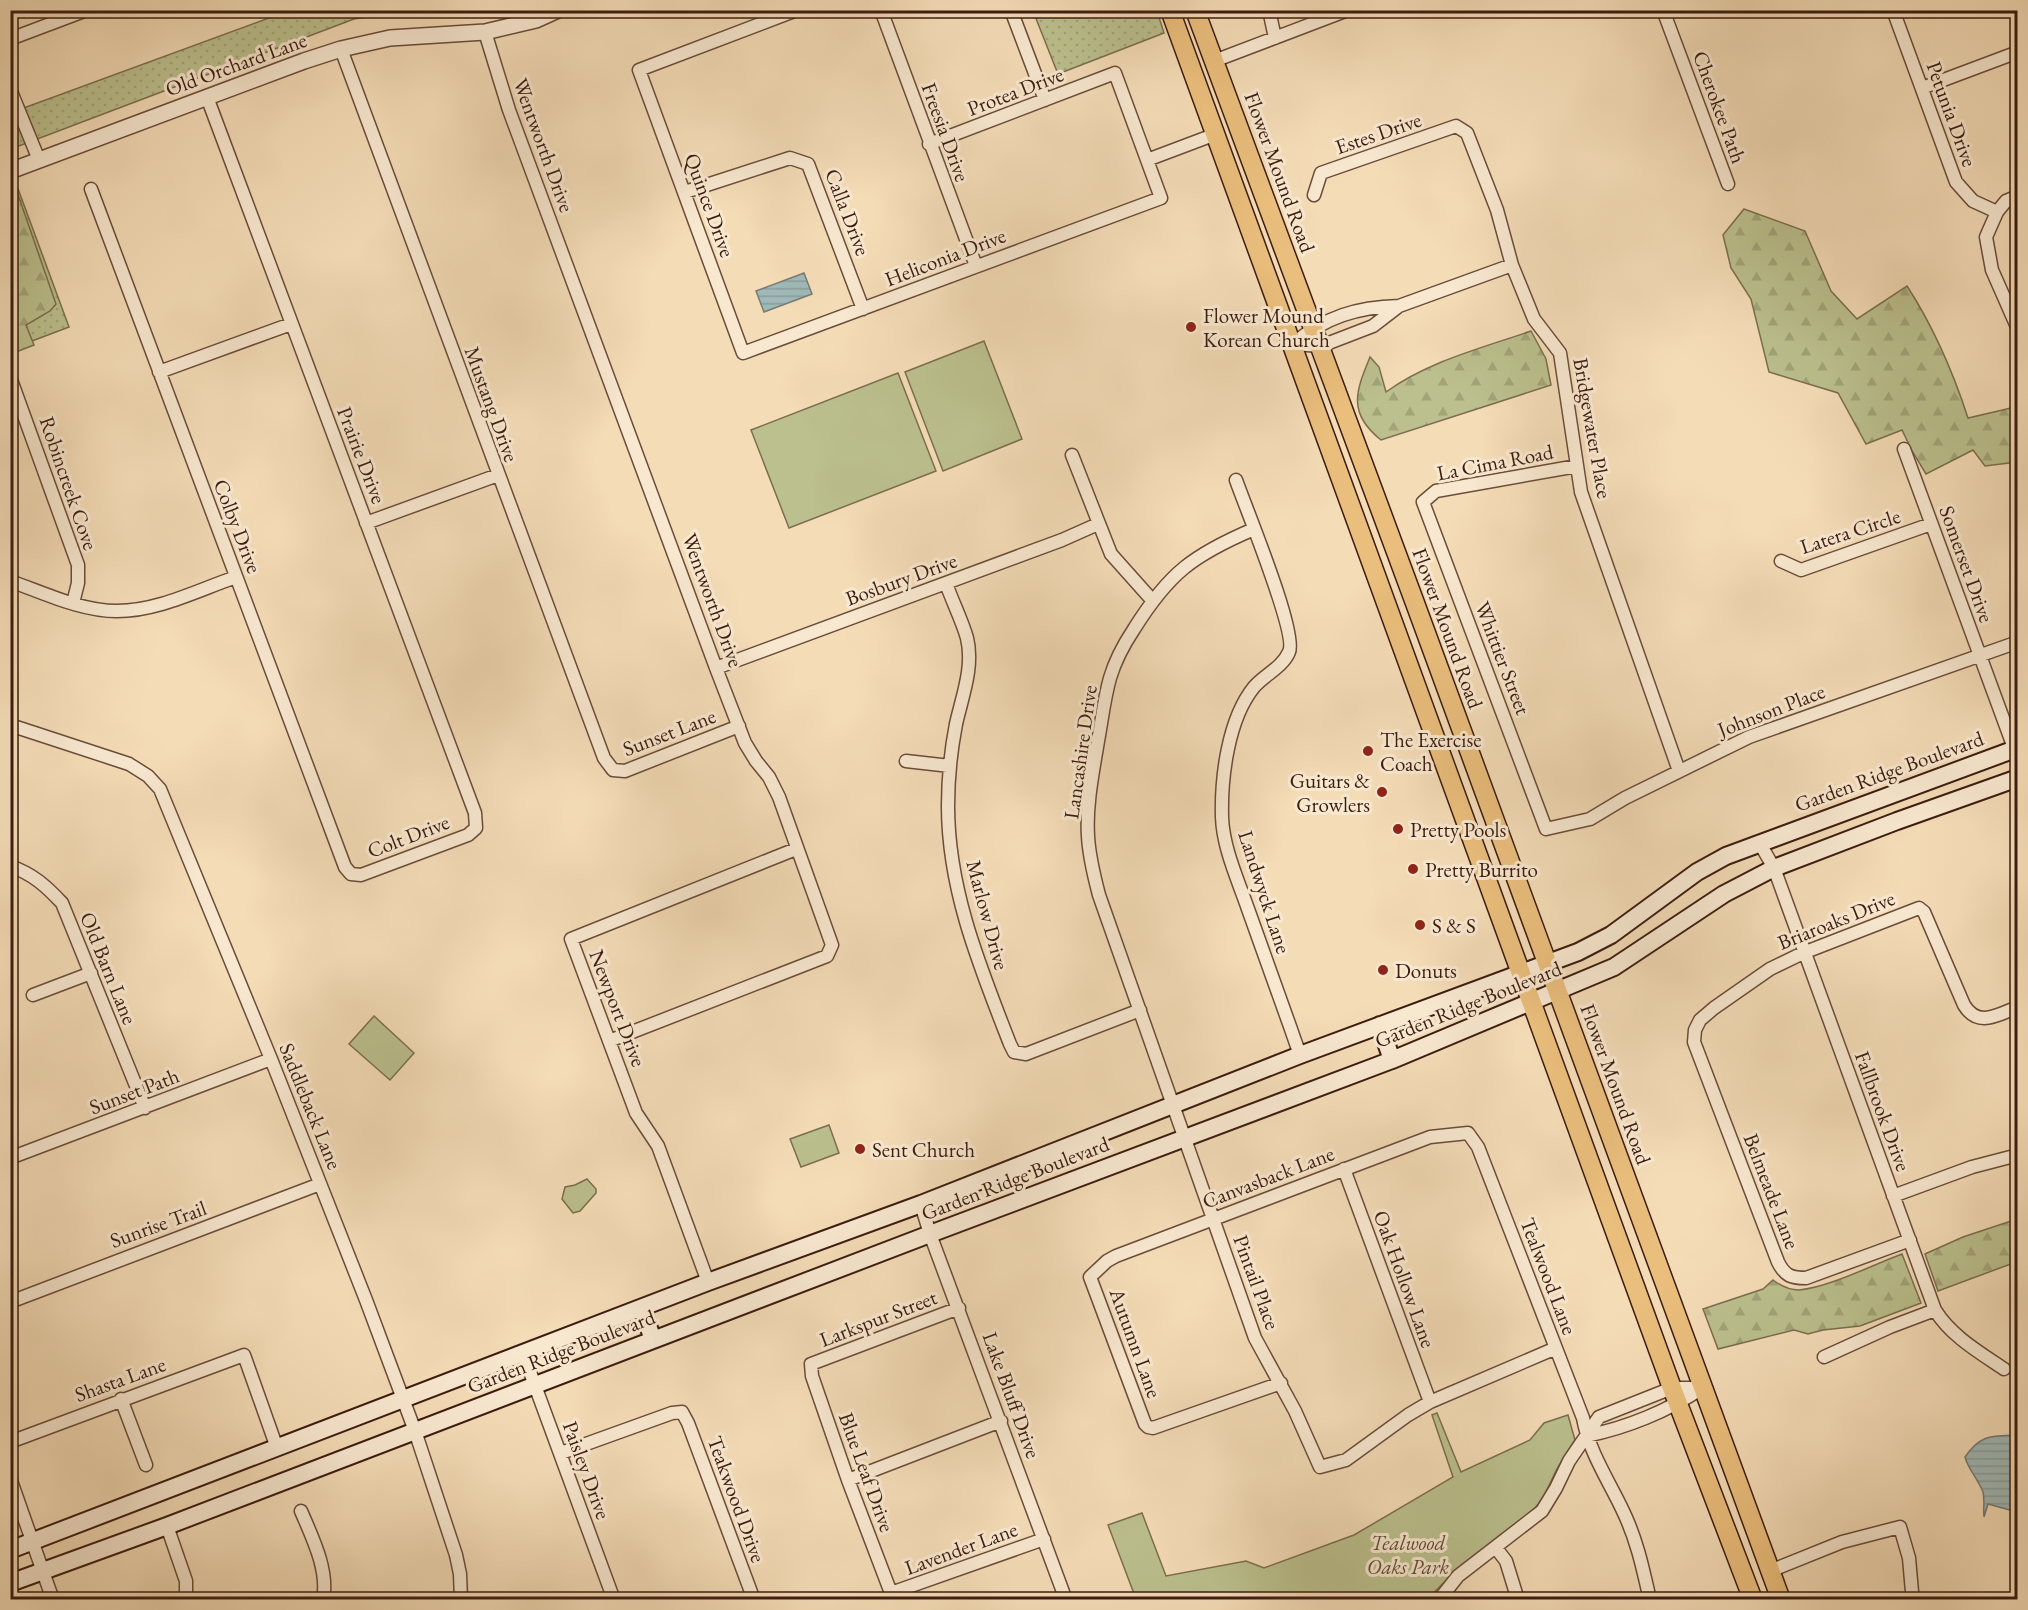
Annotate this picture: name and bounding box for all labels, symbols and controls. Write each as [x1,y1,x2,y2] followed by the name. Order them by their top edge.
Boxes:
[162,26,310,102] street label: Old Orchard Lane
[1687,47,1753,167] street label: Cherokee Path
[1920,58,1984,170] street label: Petunia Drive
[963,60,1067,122] street label: Protea Drive
[507,74,581,216] street label: Wentworth Drive
[916,79,976,185] street label: Freesia Drive
[1238,88,1322,256] street label: Flower Mound Road
[1331,106,1425,160] street label: Estes Drive
[678,149,741,261] street label: Quince Drive
[819,165,877,259] street label: Calla Drive
[881,222,1009,292] street label: Heliconia Drive
[1203,302,1330,353] place label: Flower Mound Korean Church
[1184,320,1198,334] marker: Flower Mound Korean Church
[459,343,525,465] street label: Mustang Drive
[1567,356,1619,500] street label: Bridgewater Place
[331,403,393,507] street label: Prairie Drive
[33,413,105,553] street label: Robincreek Cove
[1435,437,1556,486] street label: La Cima Road
[208,475,268,577] street label: Colby Drive
[1796,502,1904,560] street label: Latera Circle
[1933,502,2001,626] street label: Somerset Drive
[676,529,750,671] street label: Wentworth Drive
[1406,544,1490,712] street label: Flower Mound Road
[842,546,960,612] street label: Bosbury Drive
[1469,598,1537,719] street label: Whittier Street
[1712,677,1829,744] street label: Johnson Place
[1057,683,1103,821] street label: Lancashire Drive
[619,702,719,762] street label: Sunset Lane
[1791,724,1987,818] street label: Garden Ridge Boulevard
[1380,726,1482,777] place label: The Exercise Coach
[1361,744,1375,758] marker: The Exercise Coach
[1290,767,1370,818] place label: Guitars & Growlers
[1375,785,1389,799] marker: Guitars & Growlers
[363,808,453,864] street label: Colt Drive
[1410,816,1506,843] place label: Pretty Pools
[1391,822,1405,836] marker: Pretty Pools
[1232,827,1298,957] street label: Landwyck Lane
[1425,856,1538,883] place label: Pretty Burrito
[960,857,1016,973] street label: Marlow Drive
[1406,862,1420,876] marker: Pretty Burrito
[1773,884,1899,956] street label: Briaroaks Drive
[74,908,144,1028] street label: Old Barn Lane
[1432,912,1476,939] place label: S & S
[1413,918,1427,932] marker: S & S
[583,946,653,1070] street label: Newport Drive
[1371,954,1566,1054] street label: Garden Ridge Boulevard
[1395,957,1457,984] place label: Donuts
[1376,963,1390,977] marker: Donuts
[1574,1000,1658,1168] street label: Flower Mound Road
[273,1039,349,1173] street label: Saddleback Lane
[1849,1047,1917,1175] street label: Fallbrook Drive
[85,1061,183,1120] street label: Sunset Path
[1738,1129,1806,1253] street label: Belmeade Lane
[917,1130,1113,1226] street label: Garden Ridge Boulevard
[872,1136,975,1163] place label: Sent Church
[1198,1139,1338,1215] street label: Canvasback Lane
[853,1142,867,1156] marker: Sent Church
[106,1194,210,1254] street label: Sunrise Trail
[1368,1207,1442,1351] street label: Oak Hollow Lane
[1514,1214,1584,1338] street label: Tealwood Lane
[1227,1231,1287,1333] street label: Pintail Place
[815,1283,941,1353] street label: Larkspur Street
[1103,1283,1168,1402] street label: Autumn Lane
[463,1303,659,1399] street label: Garden Ridge Boulevard
[977,1328,1047,1462] street label: Lake Bluff Drive
[71,1350,169,1408] street label: Shasta Lane
[833,1408,901,1536] street label: Blue Leaf Drive
[557,1417,617,1523] street label: Paisley Drive
[702,1432,772,1566] street label: Teakwood Drive
[901,1515,1021,1581] street label: Lavender Lane
[1367,1529,1450,1580] park label: Tealwood Oaks Park

